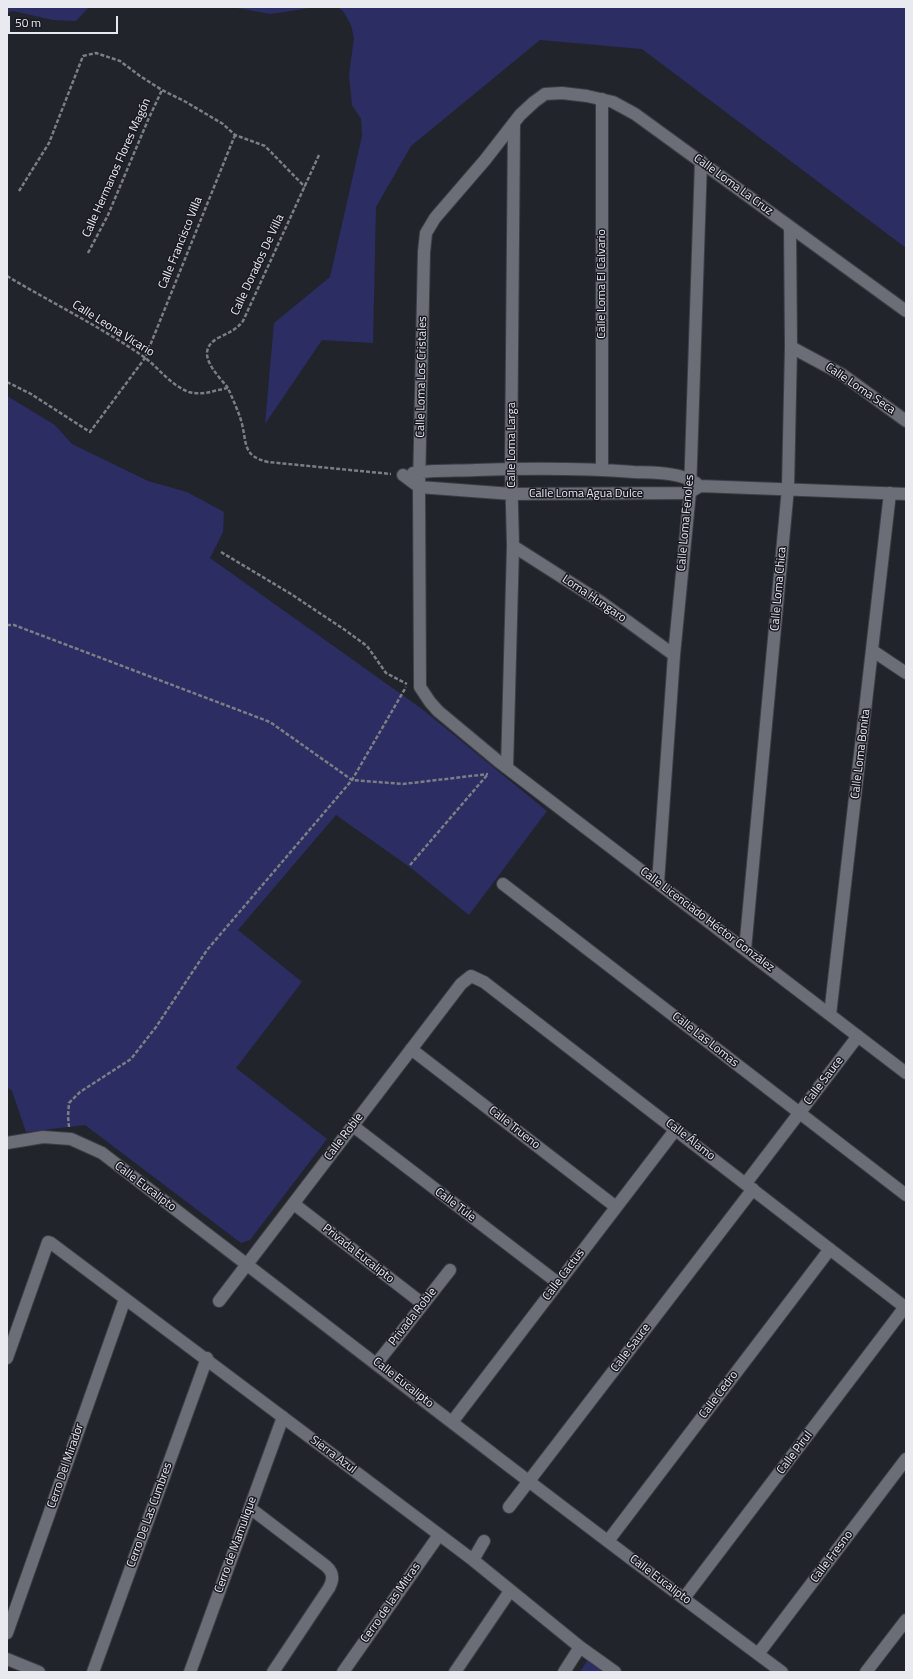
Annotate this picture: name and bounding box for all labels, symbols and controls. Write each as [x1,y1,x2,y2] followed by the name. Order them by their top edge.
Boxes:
[10,8,120,34] scale bar
[15,13,41,32] text: 50 m
[80,96,154,240] street label: Calle Hermanos Flores Magón
[691,151,775,219] street label: Calle Loma La Cruz
[156,195,206,291] street label: Calle Francisco Villa
[228,212,288,318] street label: Calle Dorados De Villa
[595,229,609,339] street label: Calle Loma El Calvario
[69,298,157,360] street label: Calle Leona Vicario
[414,316,430,438] street label: Calle Loma Los Cristales
[822,360,898,418] street label: Calle Loma Seca
[505,402,519,488] street label: Calle Loma Larga
[675,474,697,572] street label: Calle Loma Fenoles
[529,487,643,501] street label: Calle Loma Agua Dulce
[768,546,790,632] street label: Calle Loma Chica
[559,572,629,626] street label: Loma Hungaro
[848,708,874,800] street label: Calle Loma Bonita
[637,865,777,975] street label: Calle Licenciado Héctor González
[669,1010,741,1070] street label: Calle Las Lomas
[801,1054,847,1108] street label: Calle Sauce
[485,1103,543,1153] street label: Calle Trueno
[322,1110,366,1164] street label: Calle Roble
[662,1116,718,1164] street label: Calle Álamo
[111,1159,179,1215] street label: Calle Eucalipto
[432,1185,478,1225] street label: Calle Tule
[319,1222,397,1286] street label: Privada Eucalipto
[540,1246,588,1304] street label: Calle Cactus
[386,1285,440,1349] street label: Privada Roble
[608,1321,654,1375] street label: Calle Sauce
[370,1355,436,1411] street label: Calle Eucalipto
[696,1368,742,1422] street label: Calle Cedro
[45,1422,87,1510] street label: Cerro Del Mirador
[774,1429,816,1477] street label: Calle Pirul
[307,1433,359,1477] street label: Sierra Azul
[124,1460,176,1570] street label: Cerro De Las Cumbres
[212,1495,260,1595] street label: Cerro de Mamulique
[808,1528,856,1586] street label: Calle Fresno
[626,1552,694,1608] street label: Calle Eucalipto
[358,1560,424,1646] street label: Cerro de las Mitras

